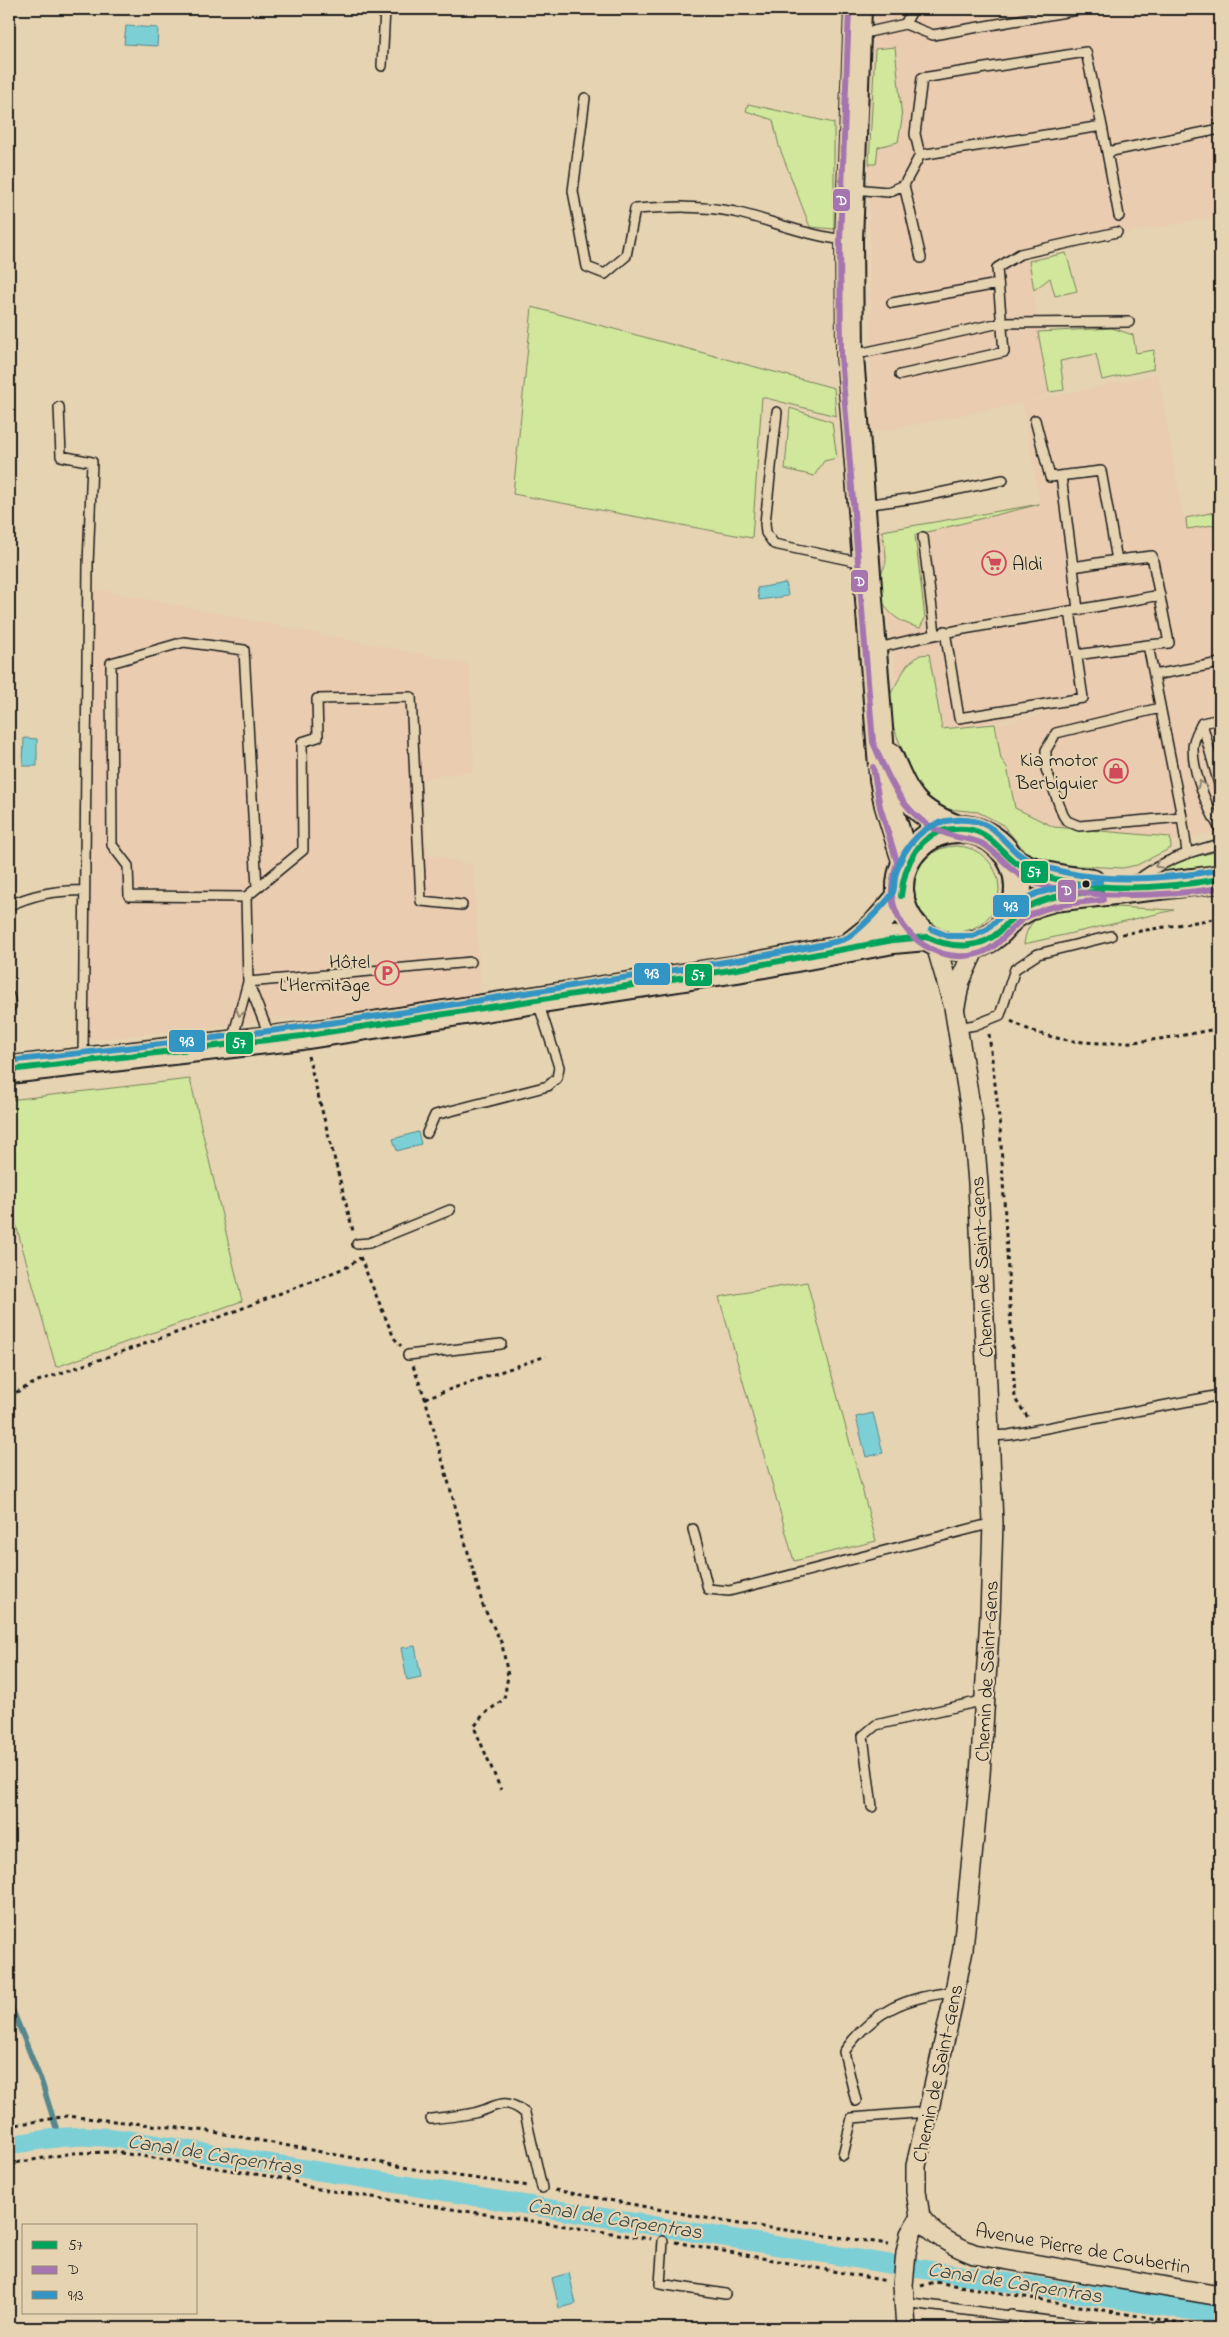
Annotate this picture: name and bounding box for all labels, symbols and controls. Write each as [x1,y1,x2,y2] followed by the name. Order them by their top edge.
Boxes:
[832,188,851,212] line badge: D
[836,191,847,212] text: D
[981,550,1007,576] supermarket icon: Aldi
[1012,551,1043,580] place label: Aldi
[850,569,869,593] line badge: D
[854,572,865,593] text: D
[1015,747,1099,800] place label: Kia motor Berbiguier
[1103,758,1129,784] shop icon: Kia motor Berbiguier
[1197,781,1207,789] one-way arrow
[1154,859,1163,869] one-way arrow
[1020,860,1049,884] line badge: 57
[1027,863,1041,884] text: 57
[1057,879,1077,903] line badge: D
[1081,879,1091,889] unlabelled marker
[1061,881,1072,902] text: D
[992,894,1030,918] line badge: 913
[1003,897,1018,918] text: 913
[279,949,370,1002] place label: Hôtel L'Hermitage
[374,960,400,986] parking icon: Hôtel L'Hermitage
[633,962,671,986] line badge: 913
[684,963,713,987] line badge: 57
[644,964,659,985] text: 913
[691,966,705,987] text: 57
[235,1008,246,1017] one-way arrow
[168,1029,206,1053] line badge: 913
[225,1031,254,1055] line badge: 57
[179,1032,194,1053] text: 913
[232,1034,246,1055] text: 57
[964,1175,1003,1358] street label: Chemin de Saint-Gens
[969,1580,1008,1763] street label: Chemin de Saint-Gens
[906,1982,972,2165] street label: Chemin de Saint-Gens
[125,2127,304,2185] water label: Canal de Carpentras
[525,2191,704,2249] water label: Canal de Carpentras
[973,2217,1193,2284] street label: Avenue Pierre de Coubertin
[22,2224,198,2314] legend
[68,2235,83,2257] text: 57
[925,2255,1104,2313] water label: Canal de Carpentras
[67,2259,79,2281] text: D
[68,2285,83,2307] text: 913

